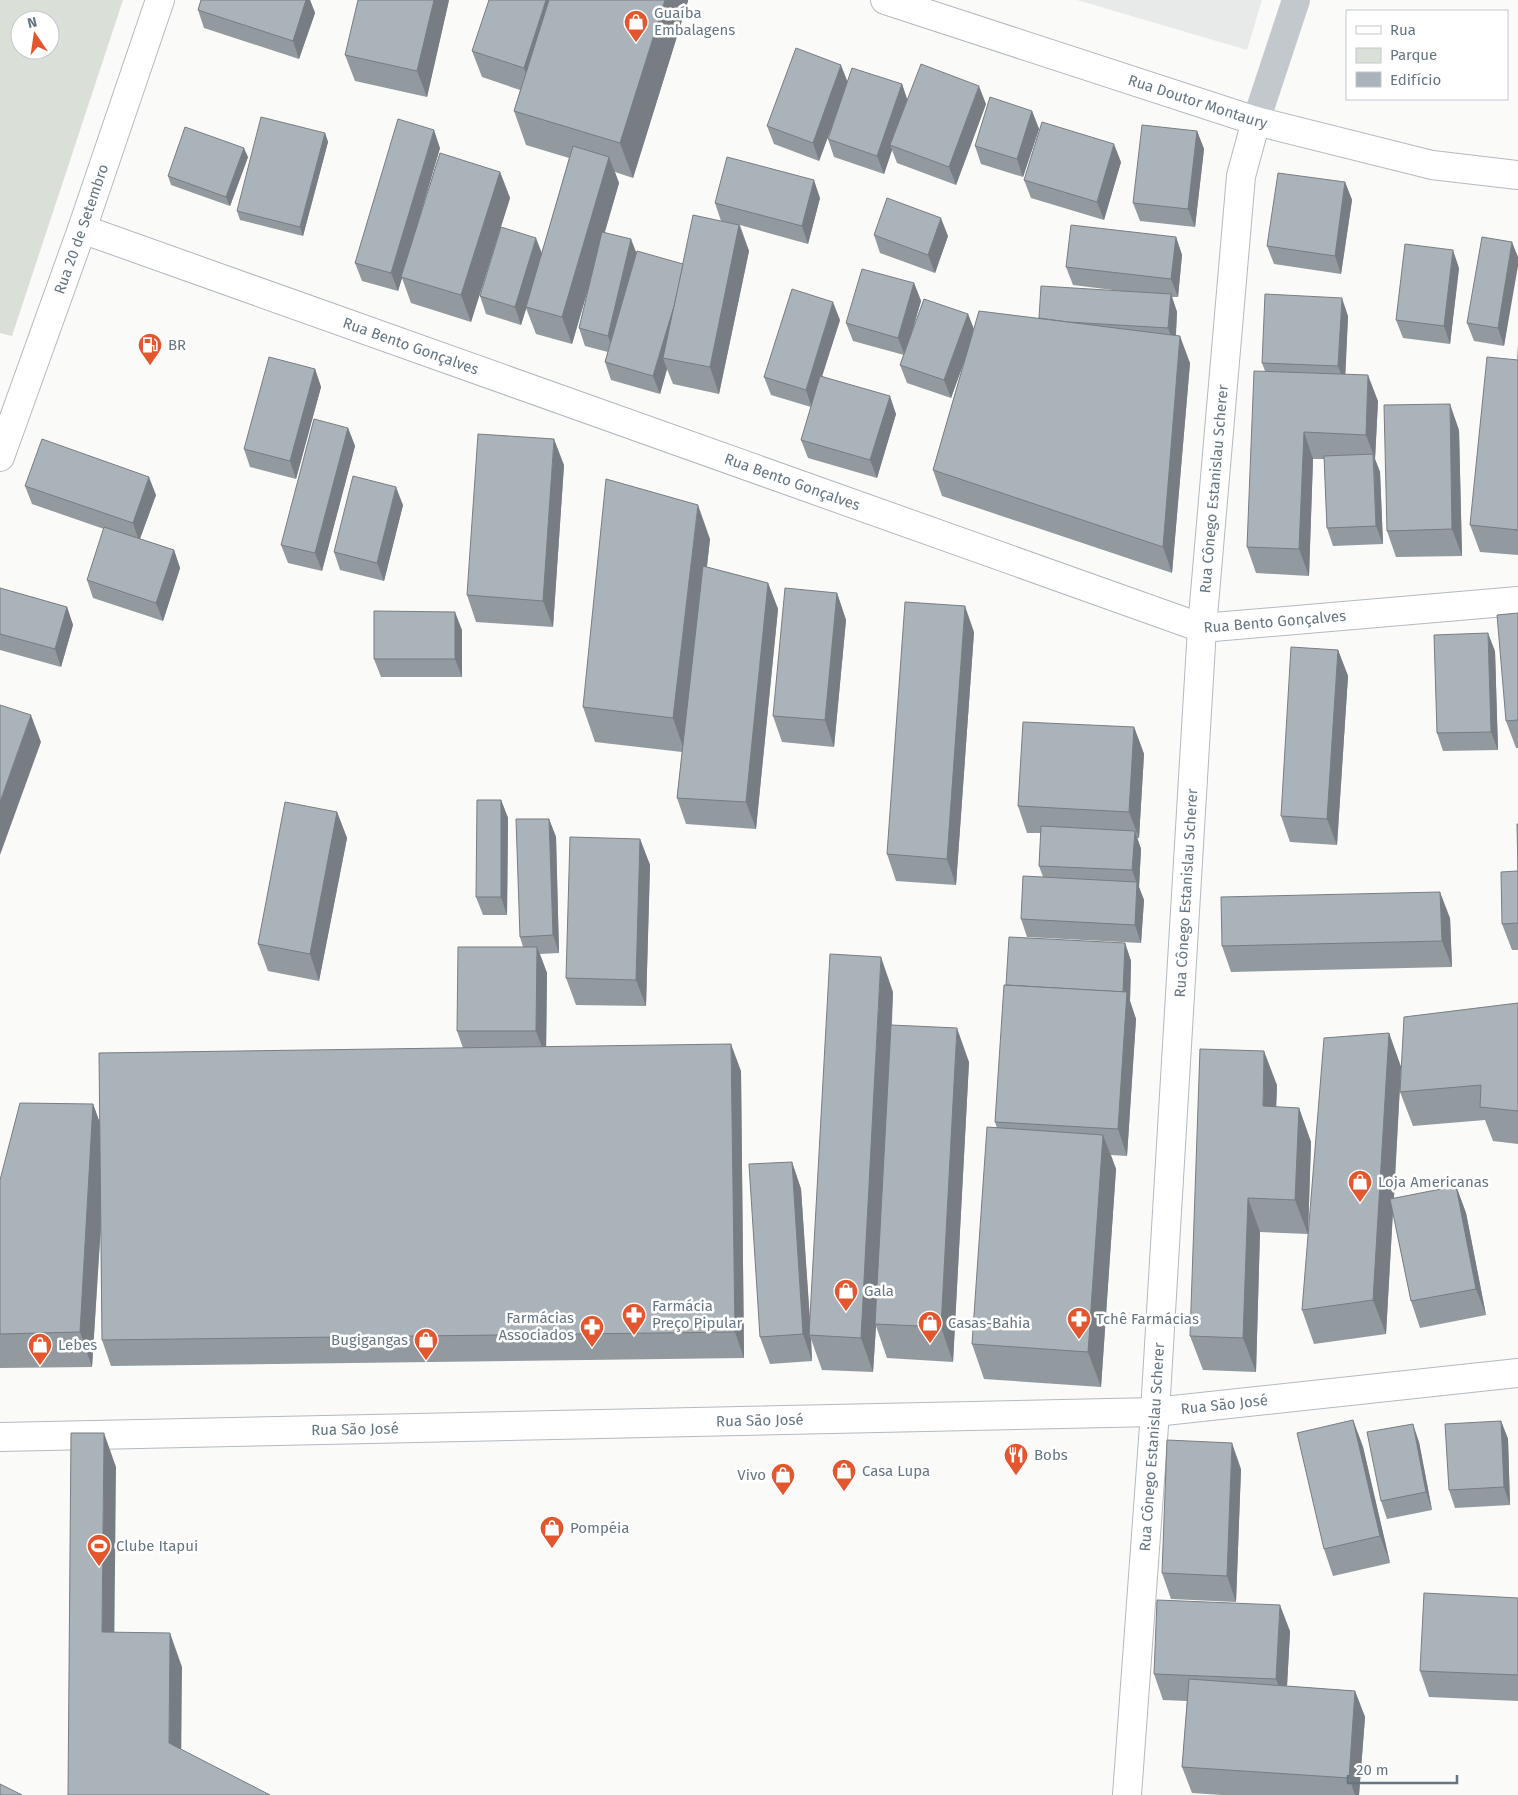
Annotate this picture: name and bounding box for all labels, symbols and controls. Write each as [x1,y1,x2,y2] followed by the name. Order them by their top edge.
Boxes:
[654,4,735,39] place label: Guaíba Embalagens
[623,9,649,43] shop icon: Guaíba Embalagens
[10,10,60,60] north arrow
[1346,10,1508,100] legend
[26,13,39,32] text: N
[1390,21,1416,39] text: Rua
[1390,46,1437,64] text: Parque
[1126,71,1270,133] street label: Rua Doutor Montaury
[1390,71,1441,89] text: Edifício
[50,162,112,297] street label: Rua 20 de Setembro
[340,314,481,379] street label: Rua Bento Gonçalves
[137,332,163,366] fuel station icon: BR
[168,336,186,354] place label: BR
[1196,384,1232,594] street label: Rua Cônego Estanislau Scherer
[722,450,863,514] street label: Rua Bento Gonçalves
[1203,607,1347,637] street label: Rua Bento Gonçalves
[1171,788,1201,998] street label: Rua Cônego Estanislau Scherer
[1347,1169,1373,1203] shop icon: Loja Americanas
[1378,1173,1489,1191] place label: Loja Americanas
[833,1278,859,1312] shop icon: Gala
[864,1282,894,1300] place label: Gala
[652,1297,743,1332] place label: Farmácia Preço Pipular
[621,1302,647,1336] pharmacy icon: Farmácia Preço Pipular
[1066,1306,1092,1340] pharmacy icon: Tchê Farmácias
[498,1309,574,1344] place label: Farmácias Associados
[917,1310,943,1344] shop icon: Casas-Bahia
[1096,1310,1199,1328] place label: Tchê Farmácias
[579,1314,605,1348] pharmacy icon: Farmácias Associados
[948,1314,1031,1332] place label: Casas-Bahia
[413,1327,439,1361] shop icon: Bugigangas
[331,1331,408,1349] place label: Bugigangas
[27,1332,53,1366] shop icon: Lebes
[58,1336,97,1354] place label: Lebes
[1136,1342,1168,1552] street label: Rua Cônego Estanislau Scherer
[1180,1391,1269,1418] street label: Rua São José
[716,1411,804,1430] street label: Rua São José
[311,1419,399,1439] street label: Rua São José
[1003,1442,1029,1476] restaurant icon: Bobs
[1034,1446,1068,1464] place label: Bobs
[831,1458,857,1492] shop icon: Casa Lupa
[770,1462,796,1496] shop icon: Vivo
[862,1462,930,1480] place label: Casa Lupa
[737,1466,766,1484] place label: Vivo
[539,1515,565,1549] shop icon: Pompéia
[570,1519,629,1537] place label: Pompéia
[86,1533,112,1567] sports icon: Clube Itapui
[116,1537,198,1555] place label: Clube Itapui
[1348,1752,1457,1784] scale bar
[1356,1761,1389,1779] text: 20 m

